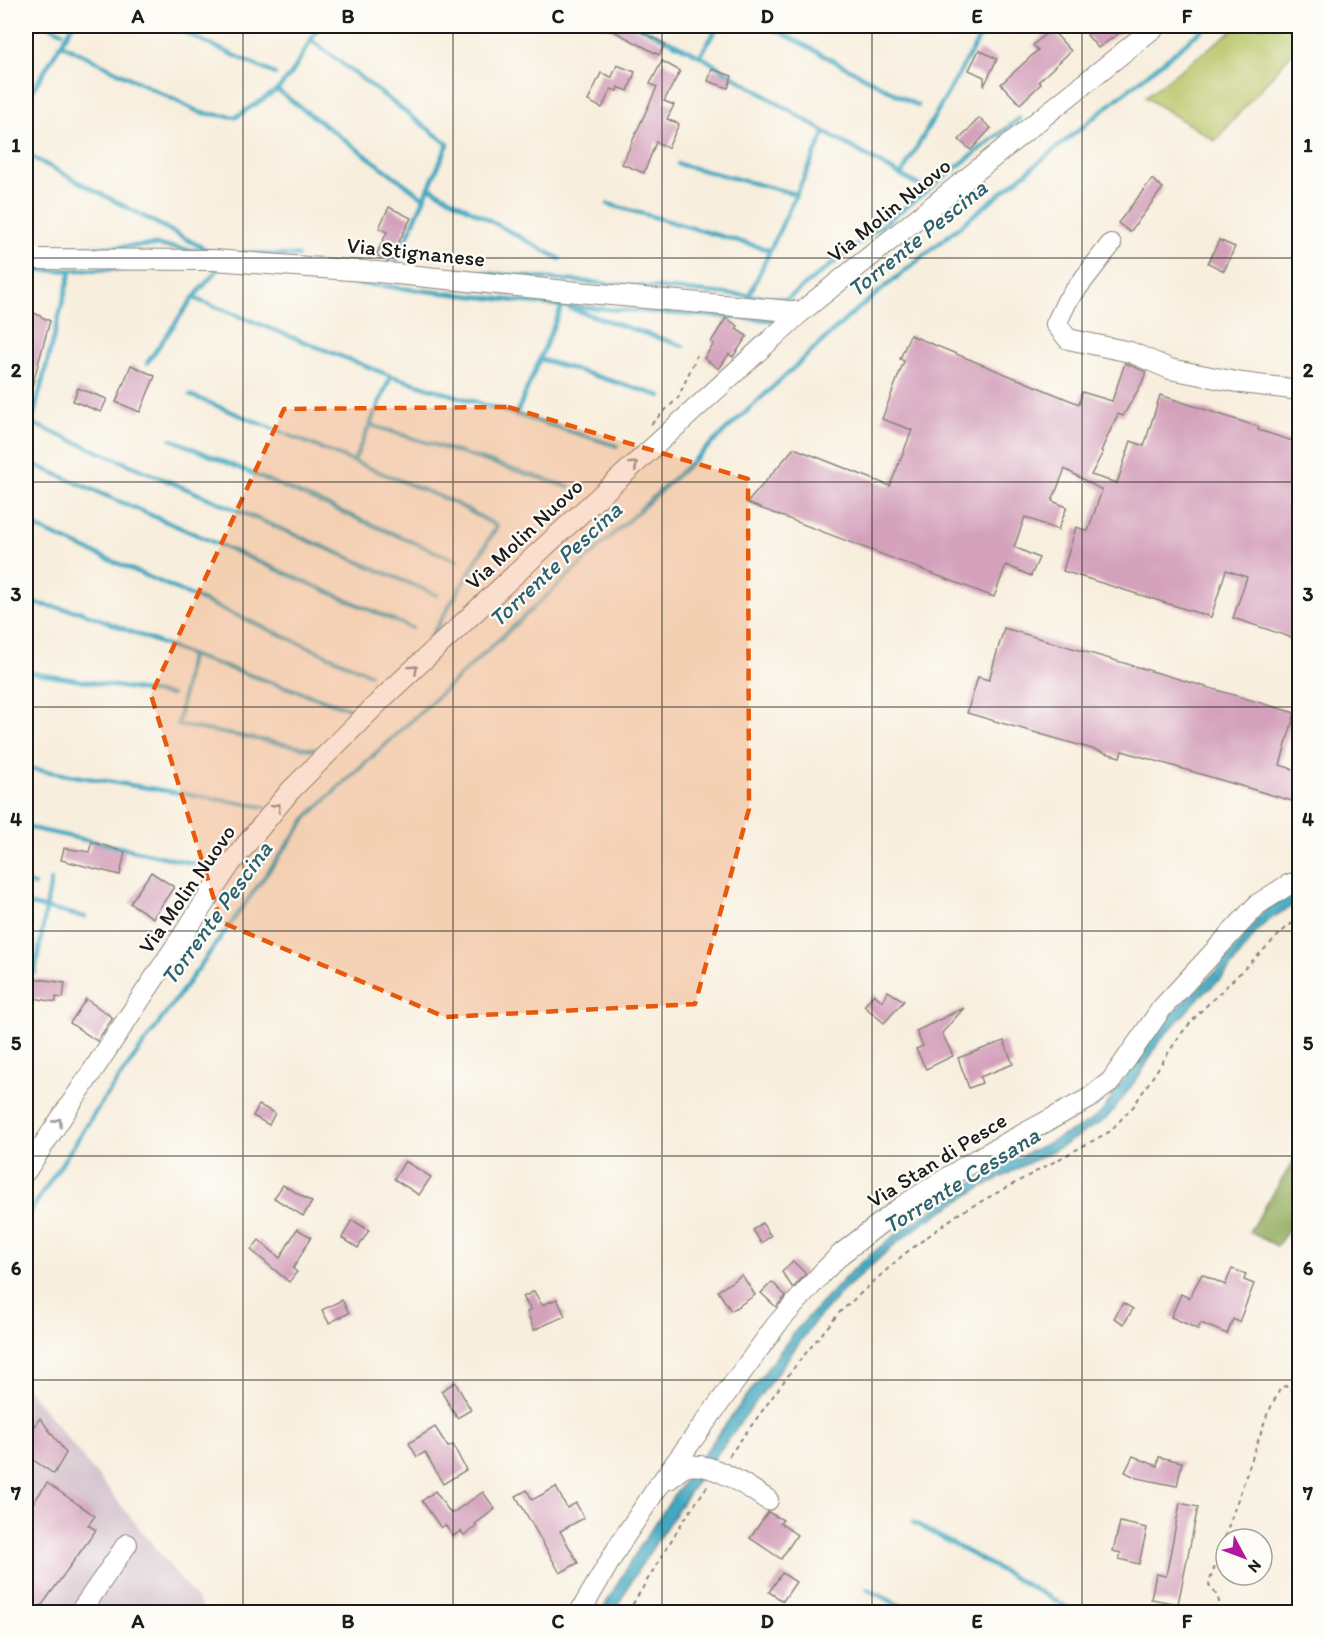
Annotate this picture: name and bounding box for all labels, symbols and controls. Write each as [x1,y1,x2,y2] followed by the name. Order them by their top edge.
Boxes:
[131,4,145,28] text: A
[342,4,355,28] text: B
[552,4,565,28] text: C
[760,4,774,28] text: D
[971,4,983,28] text: E
[1182,4,1193,28] text: F
[11,133,21,157] text: 1
[1303,133,1313,157] text: 1
[822,152,956,268] street label: Via Molin Nuovo
[841,172,993,303] water label: Torrente Pescina
[345,231,487,273] street label: Via Stignanese
[11,358,22,382] text: 2
[1303,358,1314,382] text: 2
[627,461,638,472] one-way arrow
[459,473,589,595] street label: Via Molin Nuovo
[482,495,628,633] water label: Torrente Pescina
[11,582,22,606] text: 3
[1303,582,1314,606] text: 3
[408,665,418,676] one-way arrow
[270,803,281,814] one-way arrow
[10,807,22,831] text: 4
[1302,807,1314,831] text: 4
[133,819,241,959] street label: Via Molin Nuovo
[154,835,278,991] water label: Torrente Pescina
[11,1031,22,1055] text: 5
[1303,1031,1314,1055] text: 5
[862,1106,1012,1214] street label: Via Stan di Pesce
[51,1118,62,1129] one-way arrow
[877,1120,1045,1240] water label: Torrente Cessana
[11,1256,22,1280] text: 6
[1303,1256,1314,1280] text: 6
[10,1481,21,1505] text: 7
[1302,1481,1313,1505] text: 7
[1214,1527,1274,1587] north arrow
[1244,1556,1266,1577] text: N
[131,1609,145,1633] text: A
[342,1609,355,1633] text: B
[552,1609,565,1633] text: C
[760,1609,774,1633] text: D
[971,1609,983,1633] text: E
[1182,1609,1193,1633] text: F

